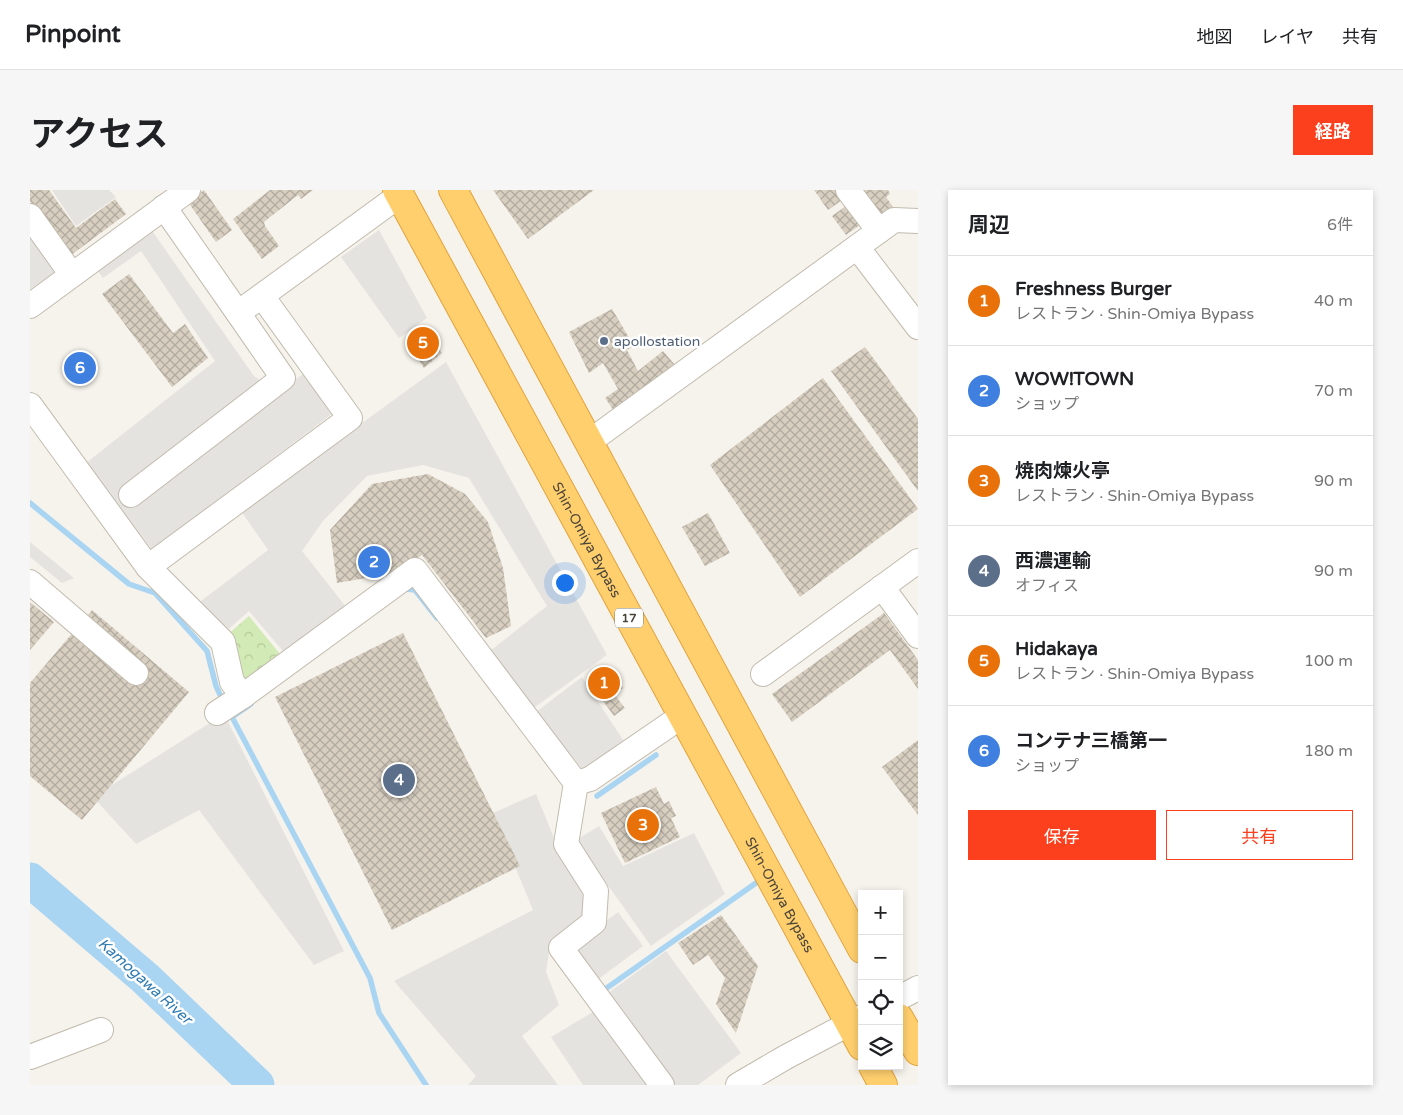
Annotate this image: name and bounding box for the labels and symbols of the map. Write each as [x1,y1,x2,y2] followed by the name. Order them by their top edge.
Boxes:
[407,324,439,362] pin: 5
[614,333,700,350] place label: apollostation
[598,335,610,347] marker: apollostation
[64,349,96,387] pin: 6
[549,479,625,601] street label: Shin-Omiya Bypass
[358,543,390,581] pin: 2
[552,570,578,596] your location
[615,608,643,628] road number: 17
[588,664,620,702] pin: 1
[383,761,415,799] pin: 4
[627,806,659,844] pin: 3
[742,834,818,956] street label: Shin-Omiya Bypass
[94,934,197,1029] water label: Kamogawa River

